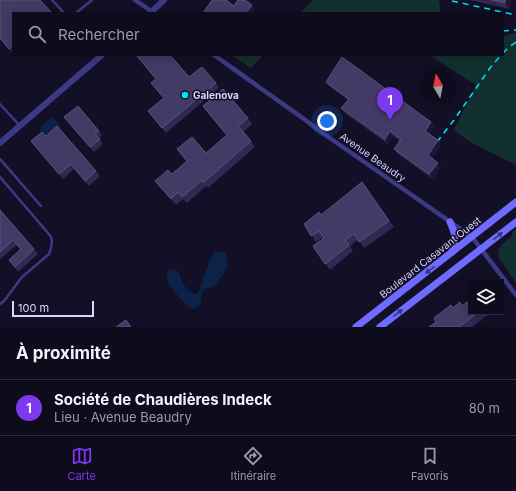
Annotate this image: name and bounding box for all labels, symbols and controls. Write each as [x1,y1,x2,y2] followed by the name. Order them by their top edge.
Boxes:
[12,12,504,56] search box
[26,23,48,45] icon: search
[58,25,140,44] text: Rechercher
[420,68,456,104] north arrow
[377,87,403,120] pin: 1
[193,89,239,101] place label: Galenova
[180,90,190,100] marker: Galenova
[317,111,337,131] your location
[338,130,409,184] street label: Avenue Beaudry
[377,213,484,300] street label: Boulevard Casavant Ouest
[493,231,504,240] one-way arrow
[425,266,436,274] one-way arrow
[468,279,504,315] map controls
[468,279,504,315] button: layers
[12,299,94,318] scale bar
[18,301,49,315] text: 100 m
[392,309,403,317] one-way arrow
[16,343,111,363] text: À proximité
[54,390,272,409] text: Société de Chaudières Indeck
[26,400,32,416] text: 1
[469,400,500,416] text: 80 m
[54,409,192,425] text: Lieu · Avenue Beaudry
[67,445,96,483] tab: Carte
[231,445,276,483] tab: Itinéraire
[411,445,449,483] tab: Favoris

